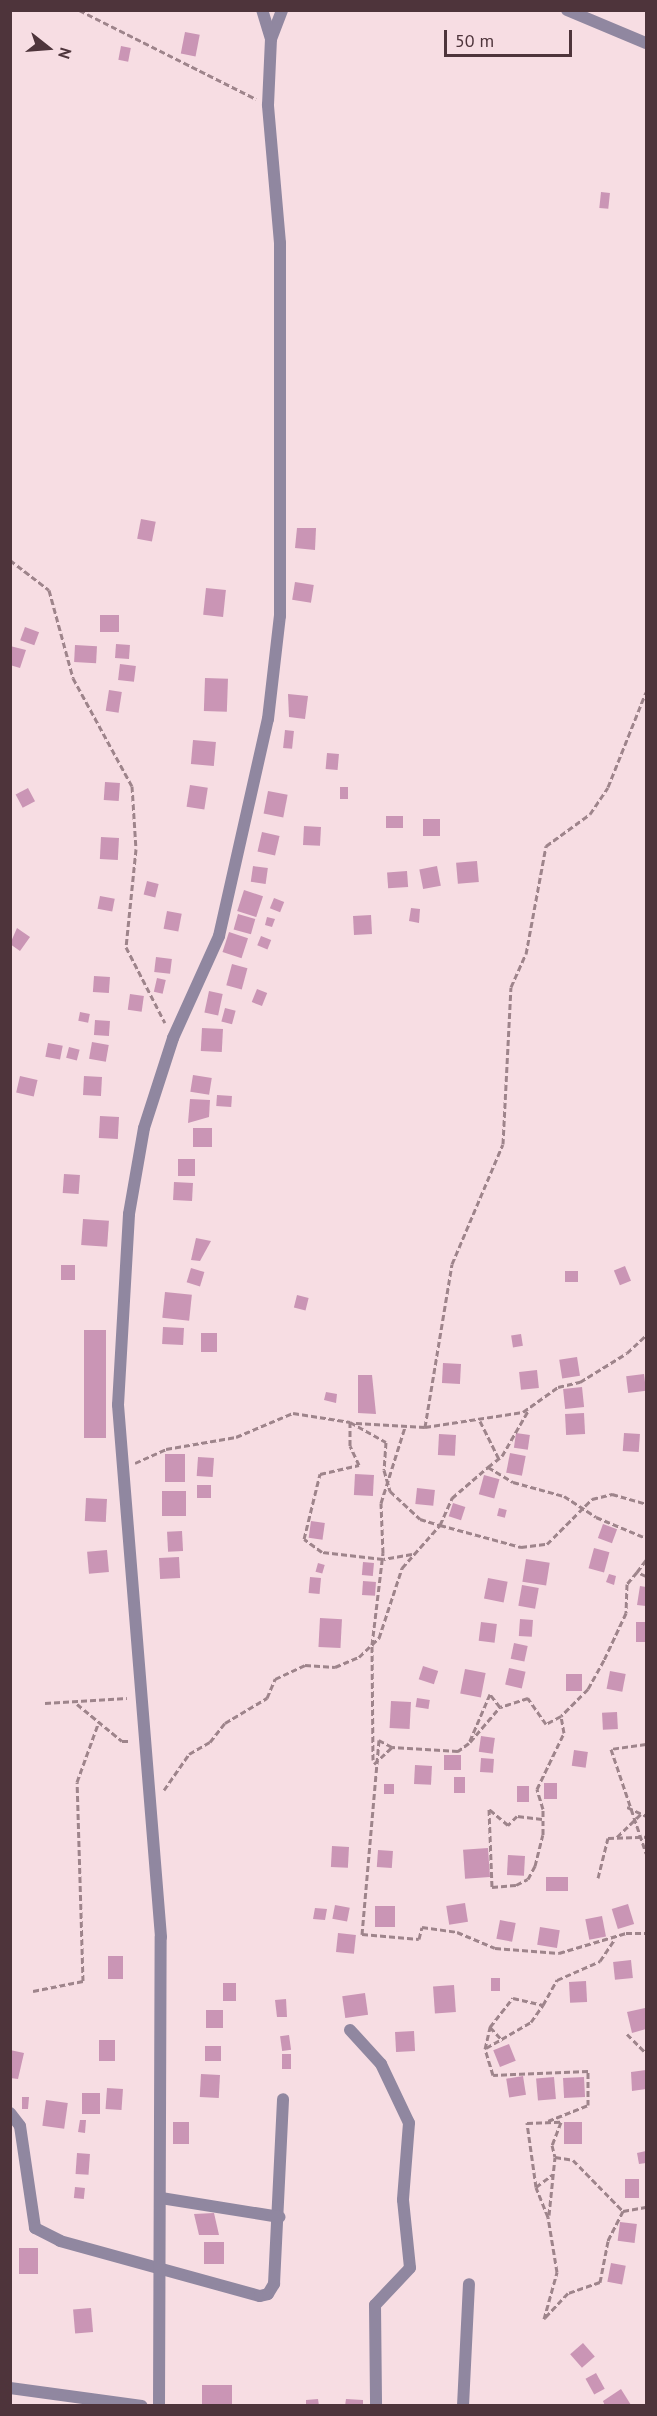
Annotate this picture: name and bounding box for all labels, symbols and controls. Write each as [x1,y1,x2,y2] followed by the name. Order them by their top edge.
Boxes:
[18,18,78,78] north arrow
[447,18,574,56] scale bar
[455,29,494,52] text: 50 m
[54,45,76,61] text: N

